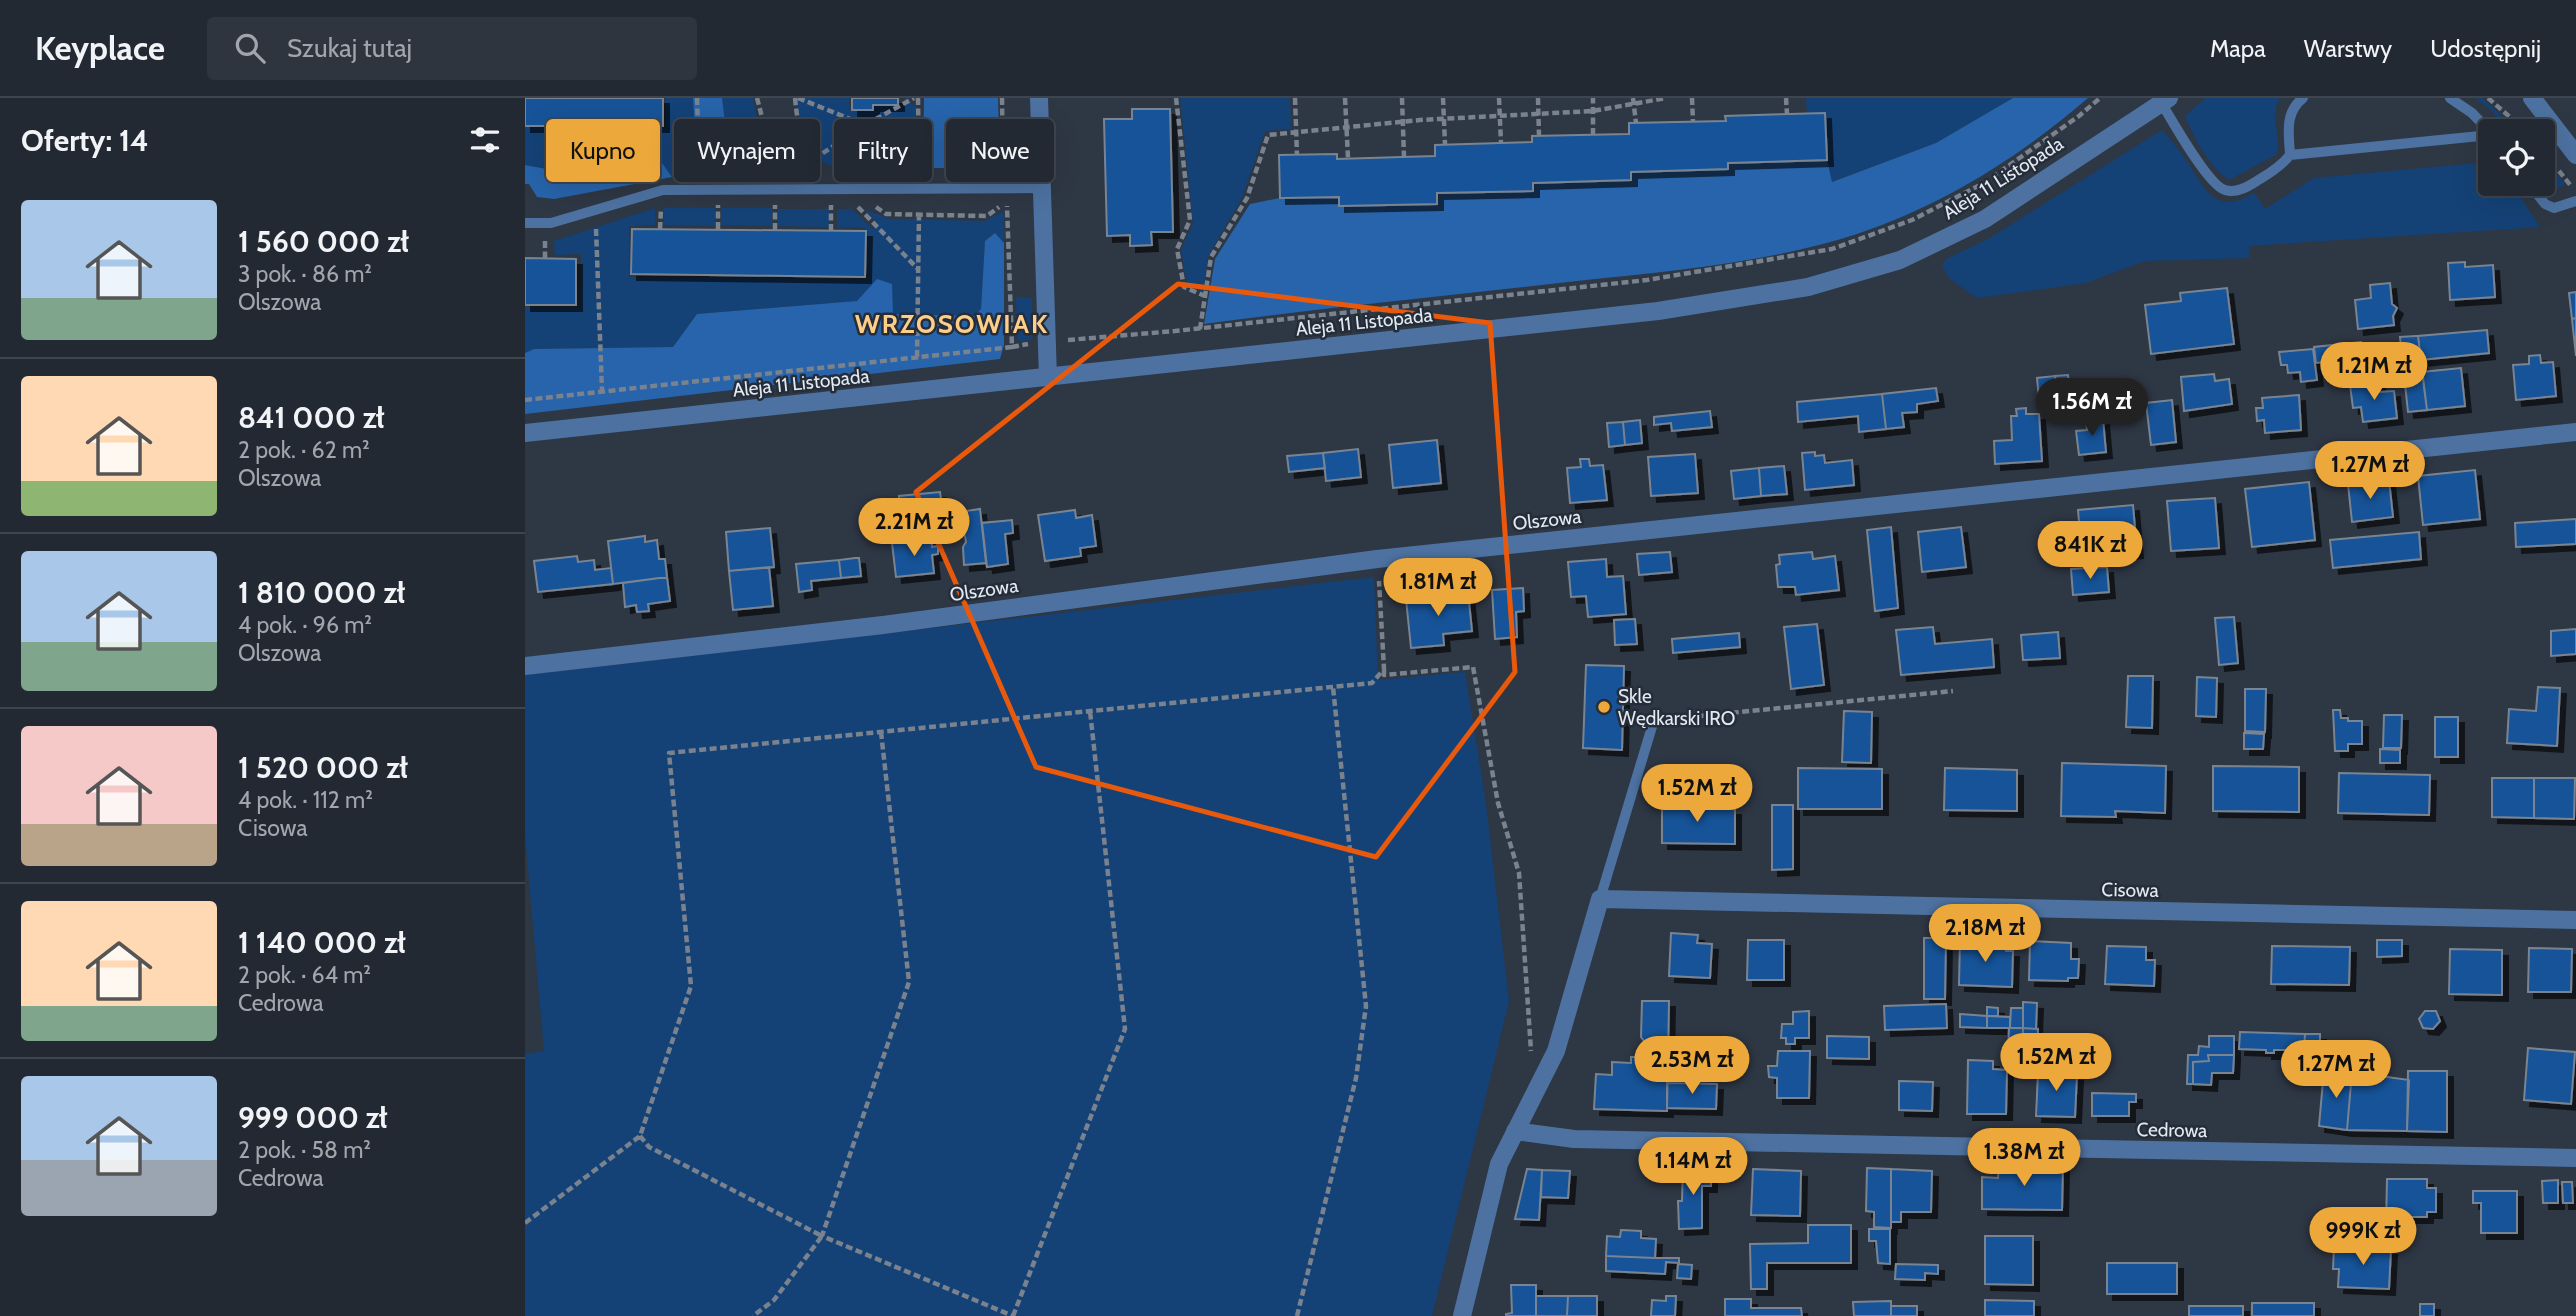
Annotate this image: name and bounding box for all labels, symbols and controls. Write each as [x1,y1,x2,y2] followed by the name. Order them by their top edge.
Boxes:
[207,17,697,80] search box
[35,28,165,68] text: Keyplace
[231,29,269,67] icon: search
[287,32,412,64] text: Szukaj tutaj
[2210,34,2266,63] text: Mapa
[2304,34,2392,63] text: Warstwy
[2430,34,2541,63] text: Udostępnij
[546,119,660,182] chip: Kupno
[674,119,820,182] chip: Wynajem
[834,119,932,182] chip: Filtry
[946,119,1054,182] chip: Nowe
[2478,119,2555,196] map controls
[2478,119,2555,196] button: locate
[466,121,504,159] icon: filters
[21,122,149,159] text: Oferty: 14
[1939,132,2067,224] street label: Aleja 11 Listopada
[238,223,409,260] text: 1 560 000 zł
[77,228,161,312] icon: home
[238,260,372,288] text: 3 pok. · 86 m²
[238,288,321,316] text: Olszowa
[1295,303,1433,341] street label: Aleja 11 Listopada
[855,308,1049,340] district label: WRZOSOWIAK
[2302,342,2446,402] pin: 1.21M zł
[2336,351,2412,379] text: 1.21M zł
[732,364,870,402] street label: Aleja 11 Listopada
[2020,378,2164,438] pin: 1.56M zł
[2052,387,2132,415] text: 1.56M zł
[238,399,385,436] text: 841 000 zł
[77,404,161,488] icon: home
[238,436,370,464] text: 2 pok. · 62 m²
[2298,442,2442,501] pin: 1.27M zł
[2331,450,2409,478] text: 1.27M zł
[238,464,321,492] text: Olszowa
[842,498,986,558] pin: 2.21M zł
[1512,505,1582,535] street label: Olszowa
[874,507,954,535] text: 2.21M zł
[2025,522,2155,581] pin: 841K zł
[2054,530,2126,558] text: 841K zł
[1366,559,1510,618] pin: 1.81M zł
[1399,567,1477,595] text: 1.81M zł
[238,574,405,611] text: 1 810 000 zł
[948,574,1020,606] street label: Olszowa
[77,579,161,663] icon: home
[238,611,372,639] text: 4 pok. · 96 m²
[238,639,321,667] text: Olszowa
[1618,685,1735,730] place label: Skle Wędkarski IRO
[1596,699,1612,715] marker: Skle Wędkarski IRO
[238,749,408,786] text: 1 520 000 zł
[77,754,161,838] icon: home
[1625,764,1769,824] pin: 1.52M zł
[1657,773,1737,801] text: 1.52M zł
[238,786,373,814] text: 4 pok. · 112 m²
[238,814,307,842] text: Cisowa
[2101,878,2159,902] street label: Cisowa
[1913,904,2057,964] pin: 2.18M zł
[1945,913,2025,941] text: 2.18M zł
[238,924,406,961] text: 1 140 000 zł
[77,929,161,1013] icon: home
[238,961,371,989] text: 2 pok. · 64 m²
[238,989,324,1017] text: Cedrowa
[1984,1034,2128,1093] pin: 1.52M zł
[1620,1037,1764,1096] pin: 2.53M zł
[2264,1040,2408,1100] pin: 1.27M zł
[2016,1042,2096,1070] text: 1.52M zł
[1650,1045,1734,1073] text: 2.53M zł
[2297,1049,2375,1077] text: 1.27M zł
[238,1099,388,1136] text: 999 000 zł
[77,1104,161,1188] icon: home
[2136,1118,2208,1142] street label: Cedrowa
[1952,1128,2096,1188] pin: 1.38M zł
[238,1136,371,1164] text: 2 pok. · 58 m²
[1984,1137,2064,1165] text: 1.38M zł
[1621,1138,1765,1197] pin: 1.14M zł
[1654,1146,1732,1174] text: 1.14M zł
[238,1164,324,1192] text: Cedrowa
[2298,1208,2428,1267] pin: 999K zł
[2325,1216,2401,1244] text: 999K zł

